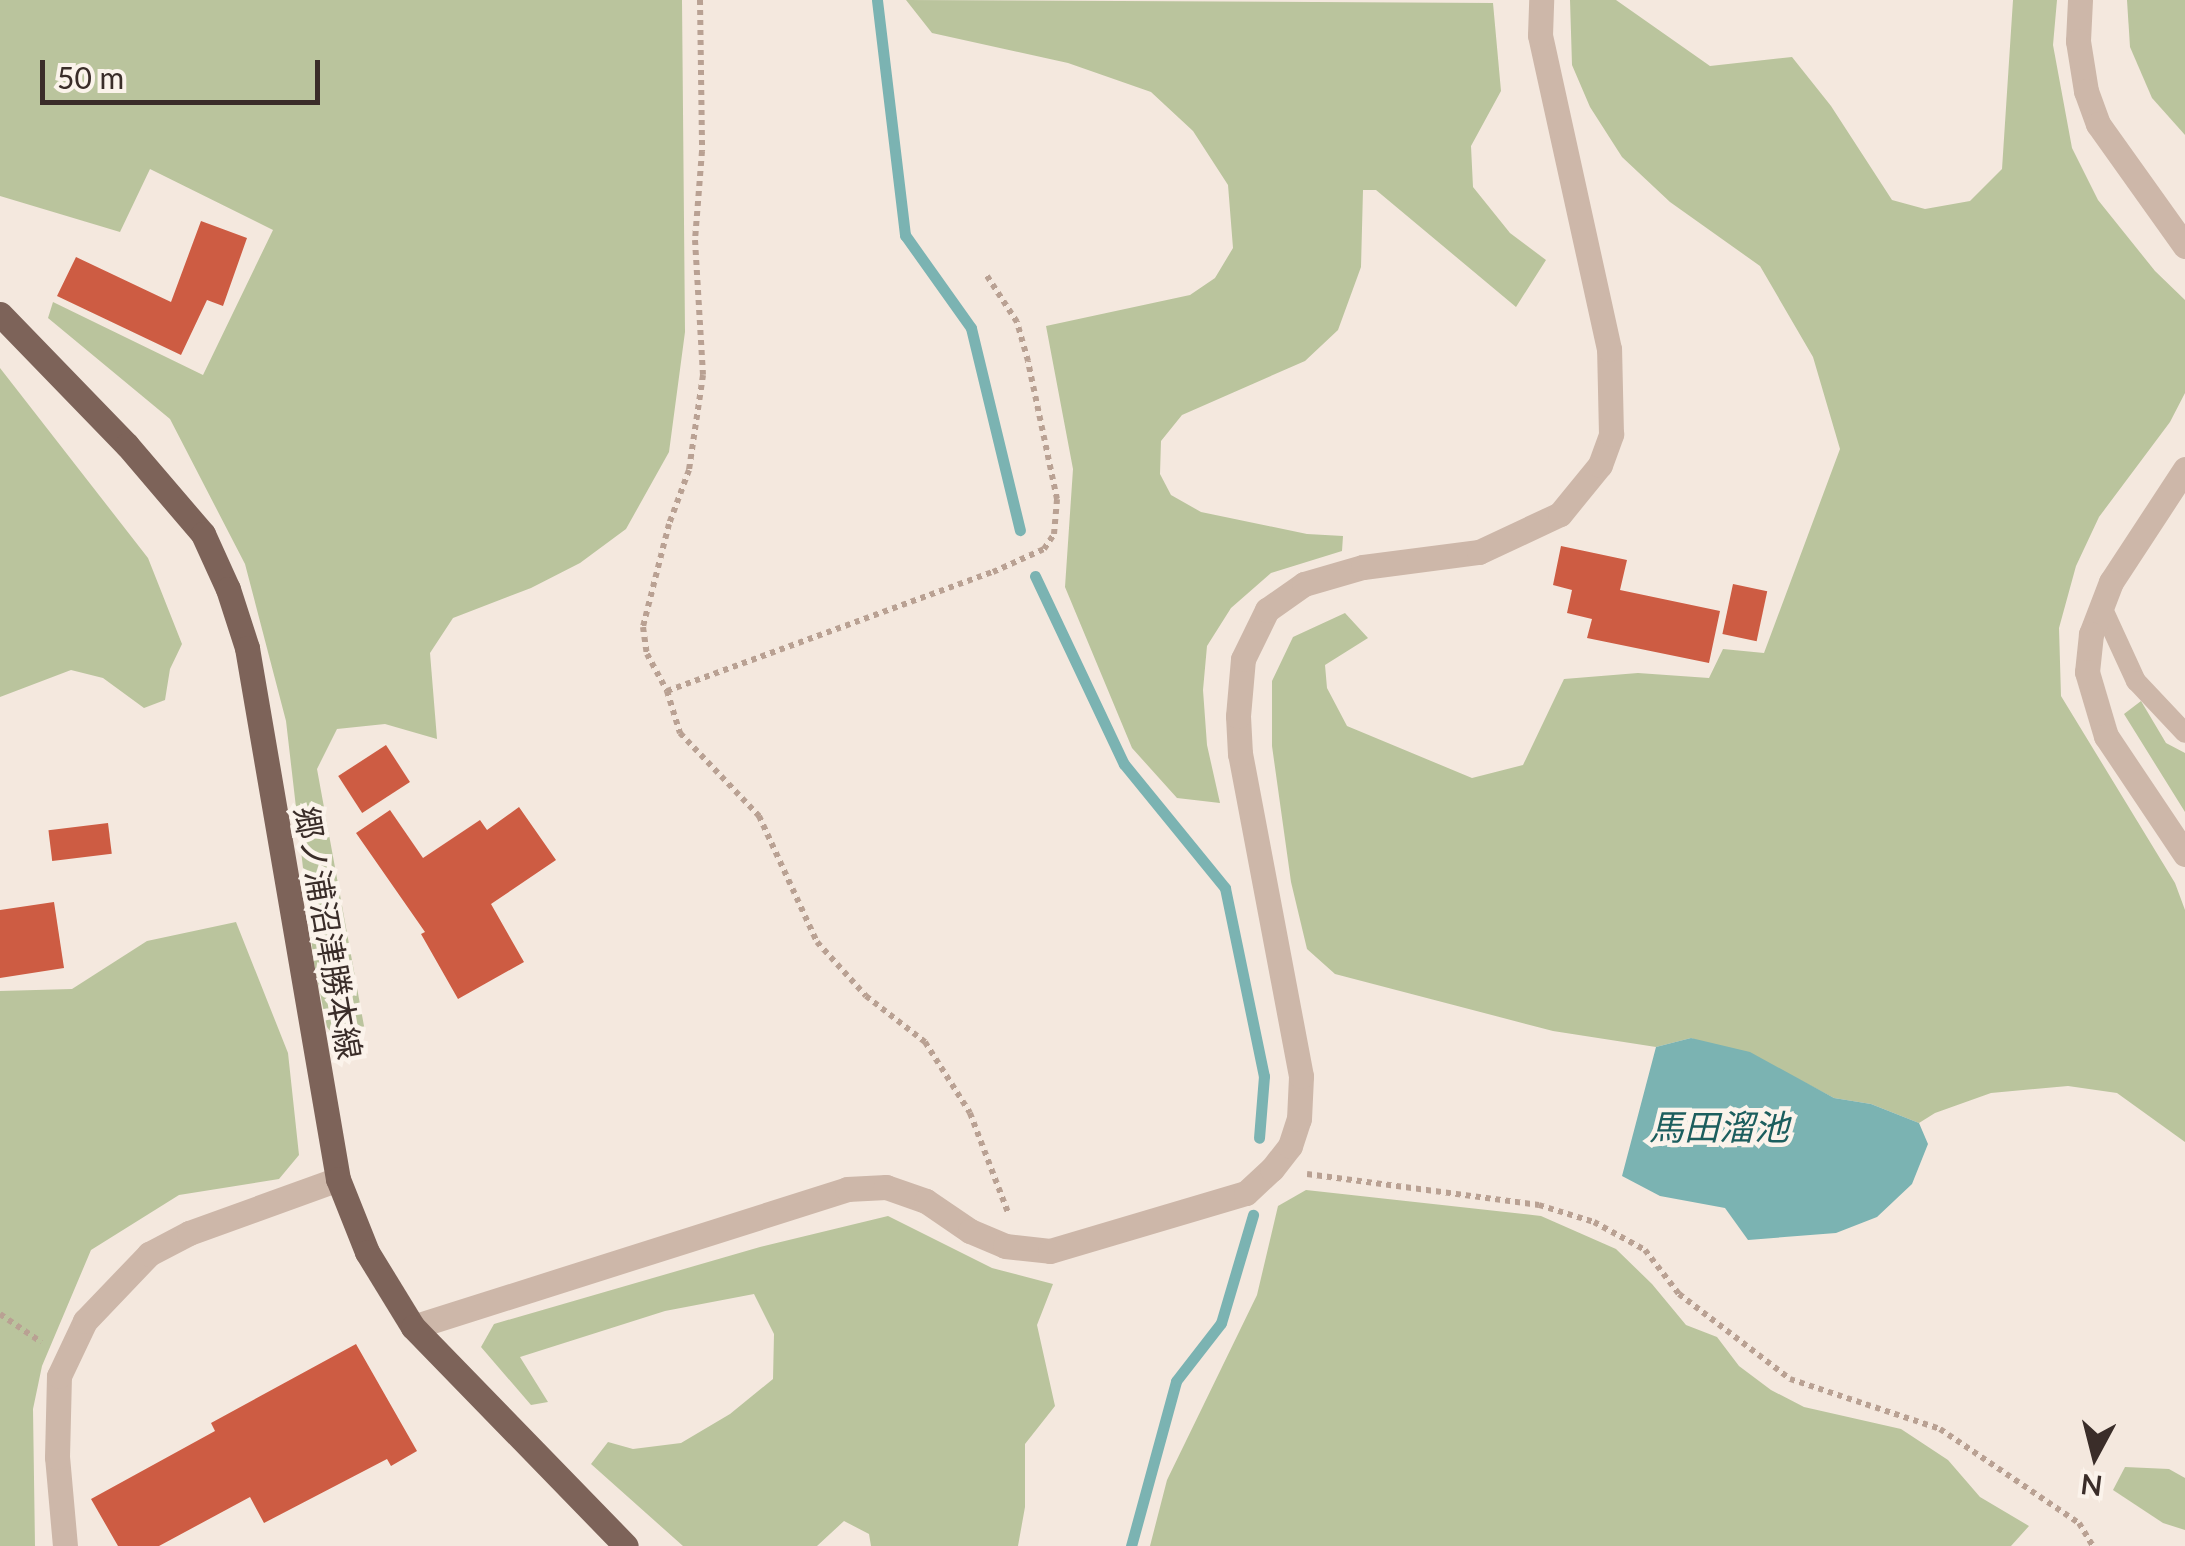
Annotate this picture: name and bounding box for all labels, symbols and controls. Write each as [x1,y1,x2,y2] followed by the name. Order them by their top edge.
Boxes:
[45,40,325,102] scale bar
[57,59,124,95] text: 50 m
[287,804,369,1062] street label: 郷ノ浦沼津勝本線
[1649,1105,1789,1147] water label: 馬田溜池
[2045,1406,2145,1506] north arrow
[2079,1468,2104,1504] text: N

